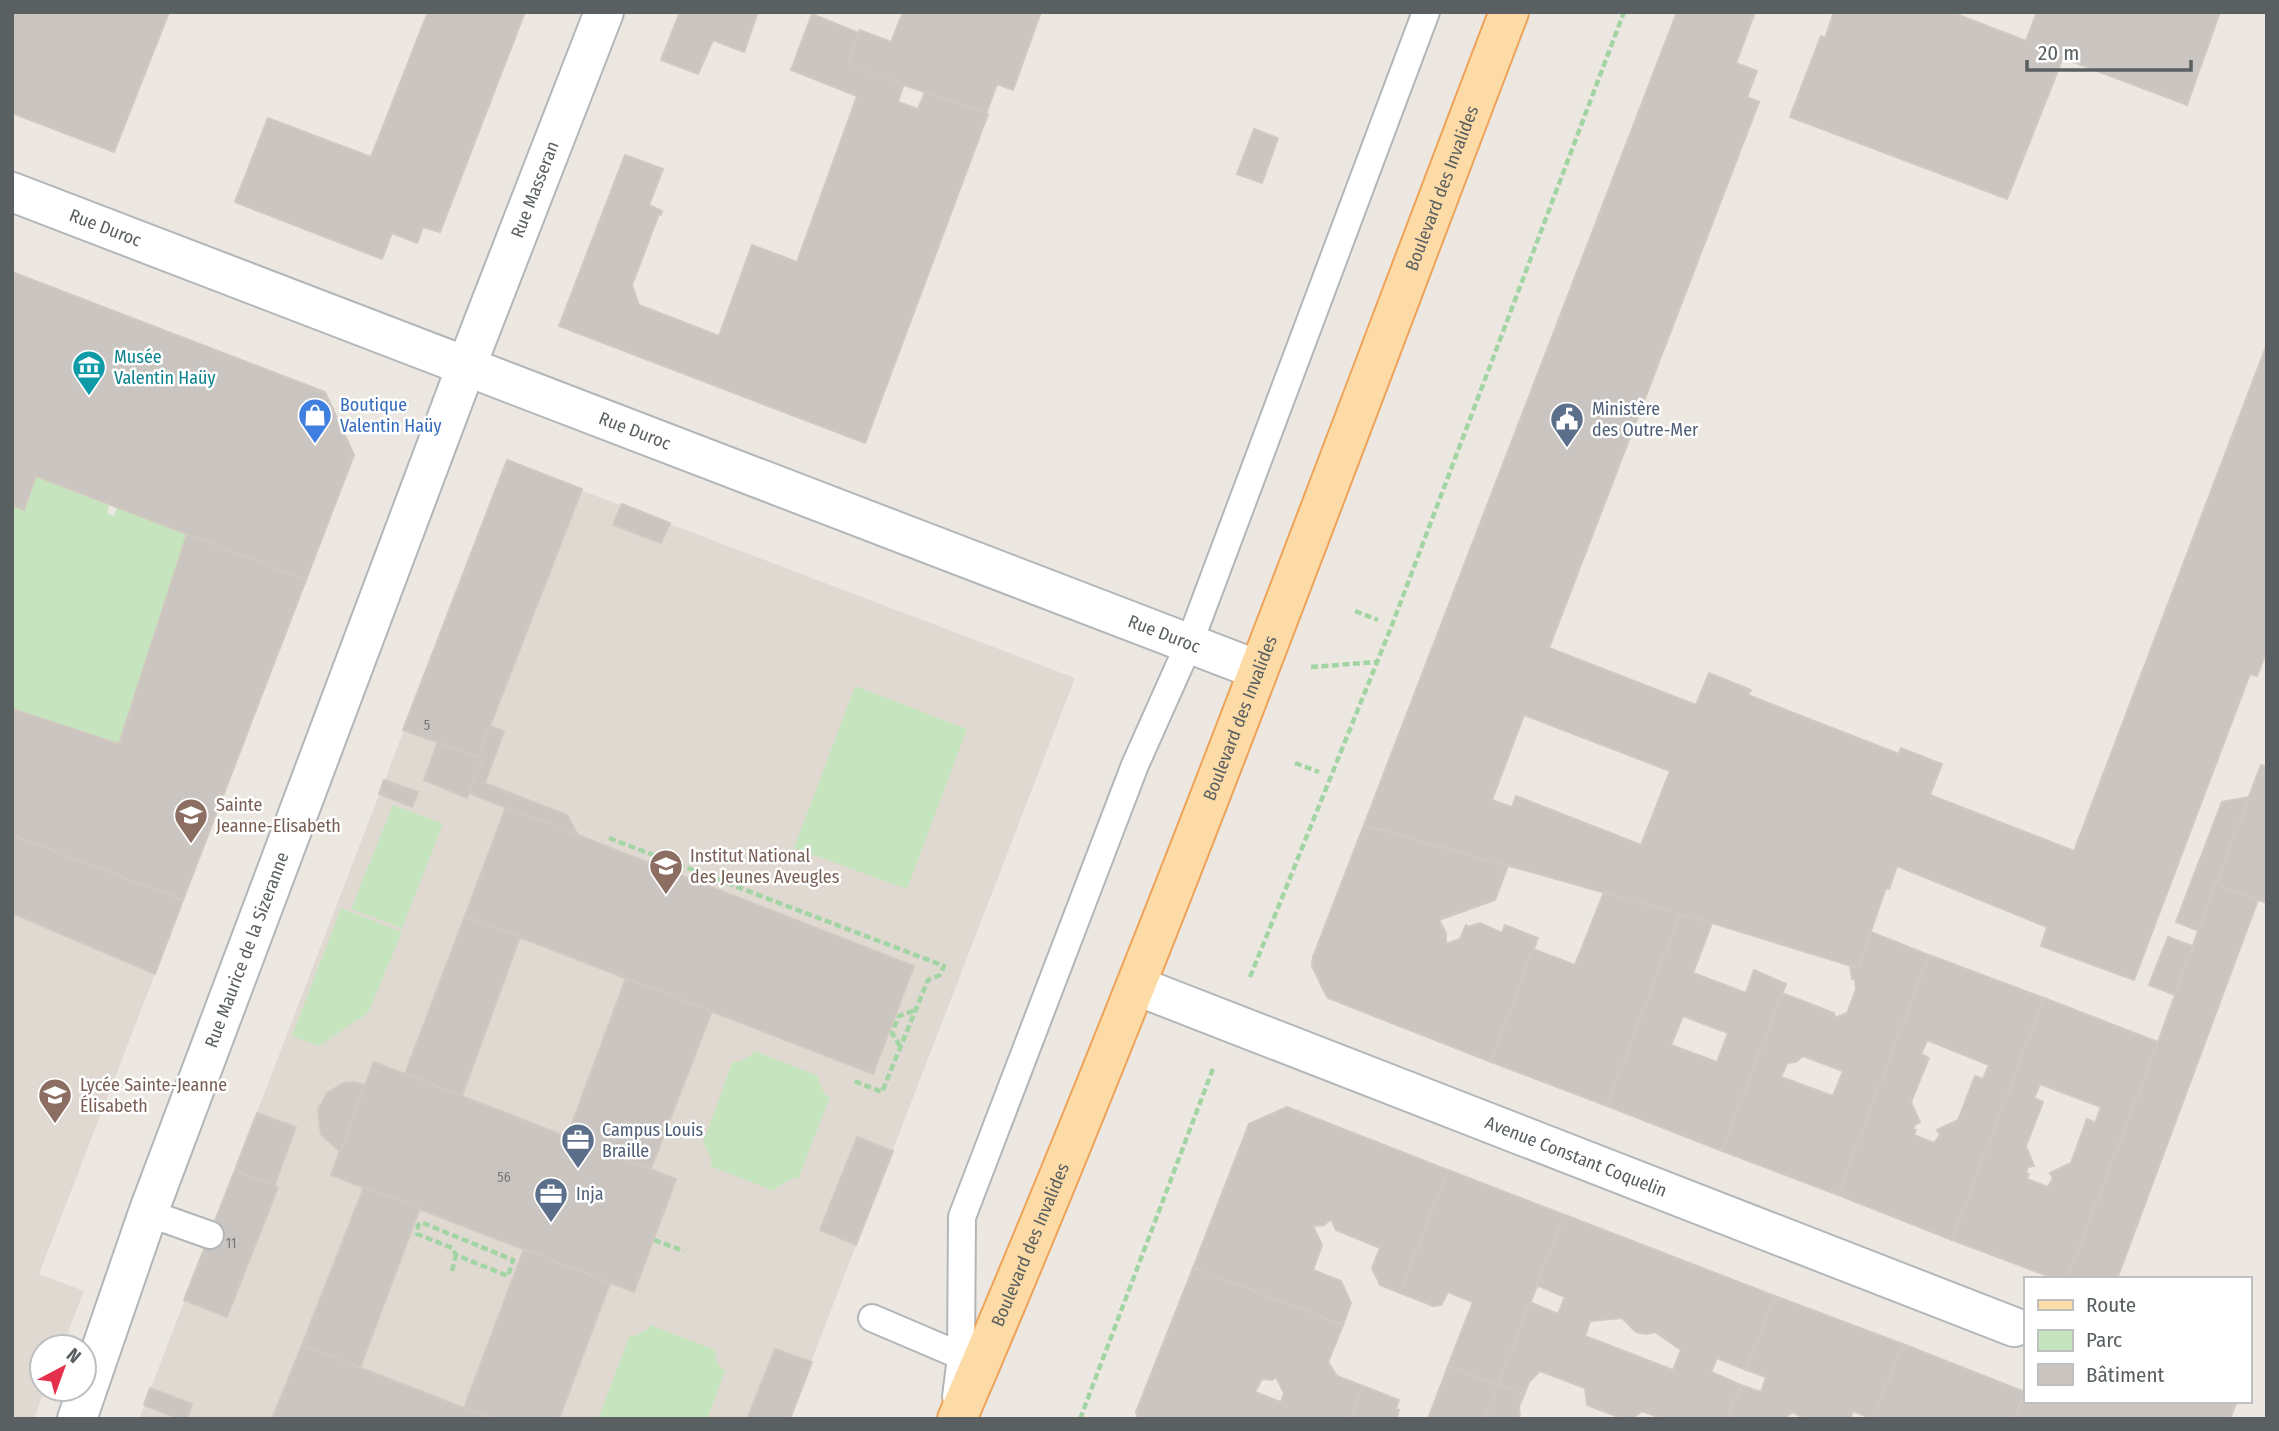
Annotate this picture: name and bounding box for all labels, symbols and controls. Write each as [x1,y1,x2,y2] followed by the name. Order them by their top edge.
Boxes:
[2027,28,2192,72] scale bar
[2038,40,2079,66] text: 20 m
[1401,102,1483,274] street label: Boulevard des Invalides
[506,138,564,241] street label: Rue Masseran
[66,204,145,252] street label: Rue Duroc
[114,346,215,389] place label: Musée Valentin Haüy
[70,348,108,397] museum icon: Musée Valentin Haüy
[340,394,441,437] place label: Boutique Valentin Haüy
[296,396,334,445] shop icon: Boutique Valentin Haüy
[1592,398,1699,441] place label: Ministère des Outre-Mer
[1548,400,1586,449] public building icon: Ministère des Outre-Mer
[596,407,674,455] street label: Rue Duroc
[1125,610,1203,658] street label: Rue Duroc
[1198,632,1282,804] street label: Boulevard des Invalides
[424,717,430,734] house number: 5
[216,794,341,837] place label: Sainte Jeanne-Elisabeth
[172,796,210,845] school or university icon: Sainte Jeanne-Elisabeth
[690,845,840,888] place label: Institut National des Jeunes Aveugles
[647,847,685,896] school or university icon: Institut National des Jeunes Aveugles
[200,849,294,1051] street label: Rue Maurice de la Sizeranne
[80,1074,227,1117] place label: Lycée Sainte-Jeanne Élisabeth
[36,1076,74,1125] school or university icon: Lycée Sainte-Jeanne Élisabeth
[1482,1111,1670,1202] street label: Avenue Constant Coquelin
[602,1119,704,1162] place label: Campus Louis Braille
[559,1121,597,1170] office icon: Campus Louis Braille
[987,1159,1074,1330] street label: Boulevard des Invalides
[497,1169,511,1186] house number: 56
[532,1175,570,1224] office icon: Inja
[576,1183,604,1205] place label: Inja
[226,1235,236,1252] house number: 11
[2024,1277,2251,1403] legend
[2086,1292,2136,1318] text: Route
[2086,1327,2122,1353] text: Parc
[28,1333,98,1403] north arrow
[62,1343,86,1368] text: N
[2086,1362,2165,1388] text: Bâtiment

